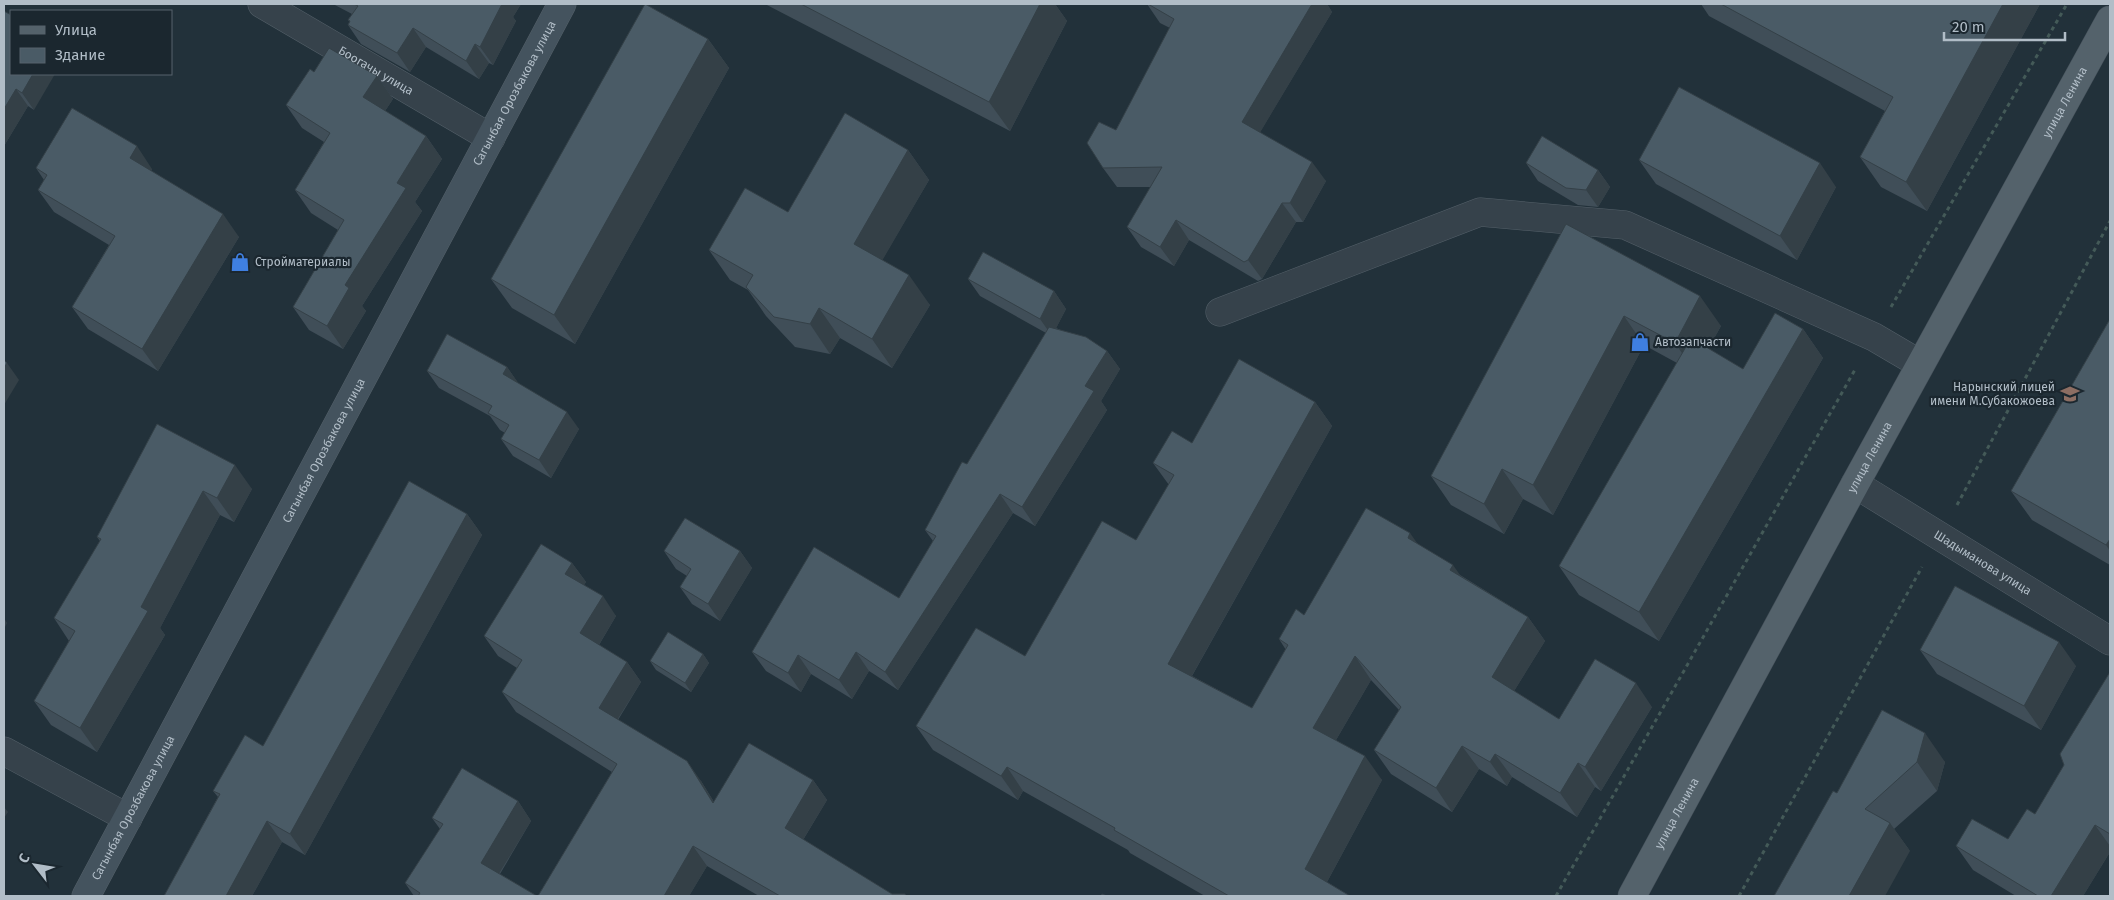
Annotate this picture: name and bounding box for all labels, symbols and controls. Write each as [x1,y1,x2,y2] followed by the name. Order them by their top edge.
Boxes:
[10,10,172,75] legend
[1944,10,2065,42] scale bar
[470,18,559,168] street label: Сагынбая Орозбакова улица
[1952,18,1985,36] text: 20 m
[55,21,97,39] text: Улица
[336,43,416,98] street label: Боогачы улица
[55,46,105,64] text: Здание
[2040,64,2090,140] street label: улица Ленина
[229,251,251,273] shop icon: Стройматериалы
[255,255,350,269] place label: Стройматериалы
[1629,331,1651,353] shop icon: Автозапчасти
[1655,335,1731,349] place label: Автозапчасти
[279,376,368,525] street label: Сагынбая Орозбакова улица
[1930,380,2055,408] place label: Нарынский лицей имени М.Субакожоева
[2059,383,2081,405] school or university icon: Нарынский лицей имени М.Субакожоева
[1845,419,1895,495] street label: улица Ленина
[1931,527,2034,598] street label: Шадыманова улица
[89,733,177,883] street label: Сагынбая Орозбакова улица
[1652,775,1702,851] street label: улица Ленина
[10,840,60,890] north arrow
[15,851,34,866] text: С

